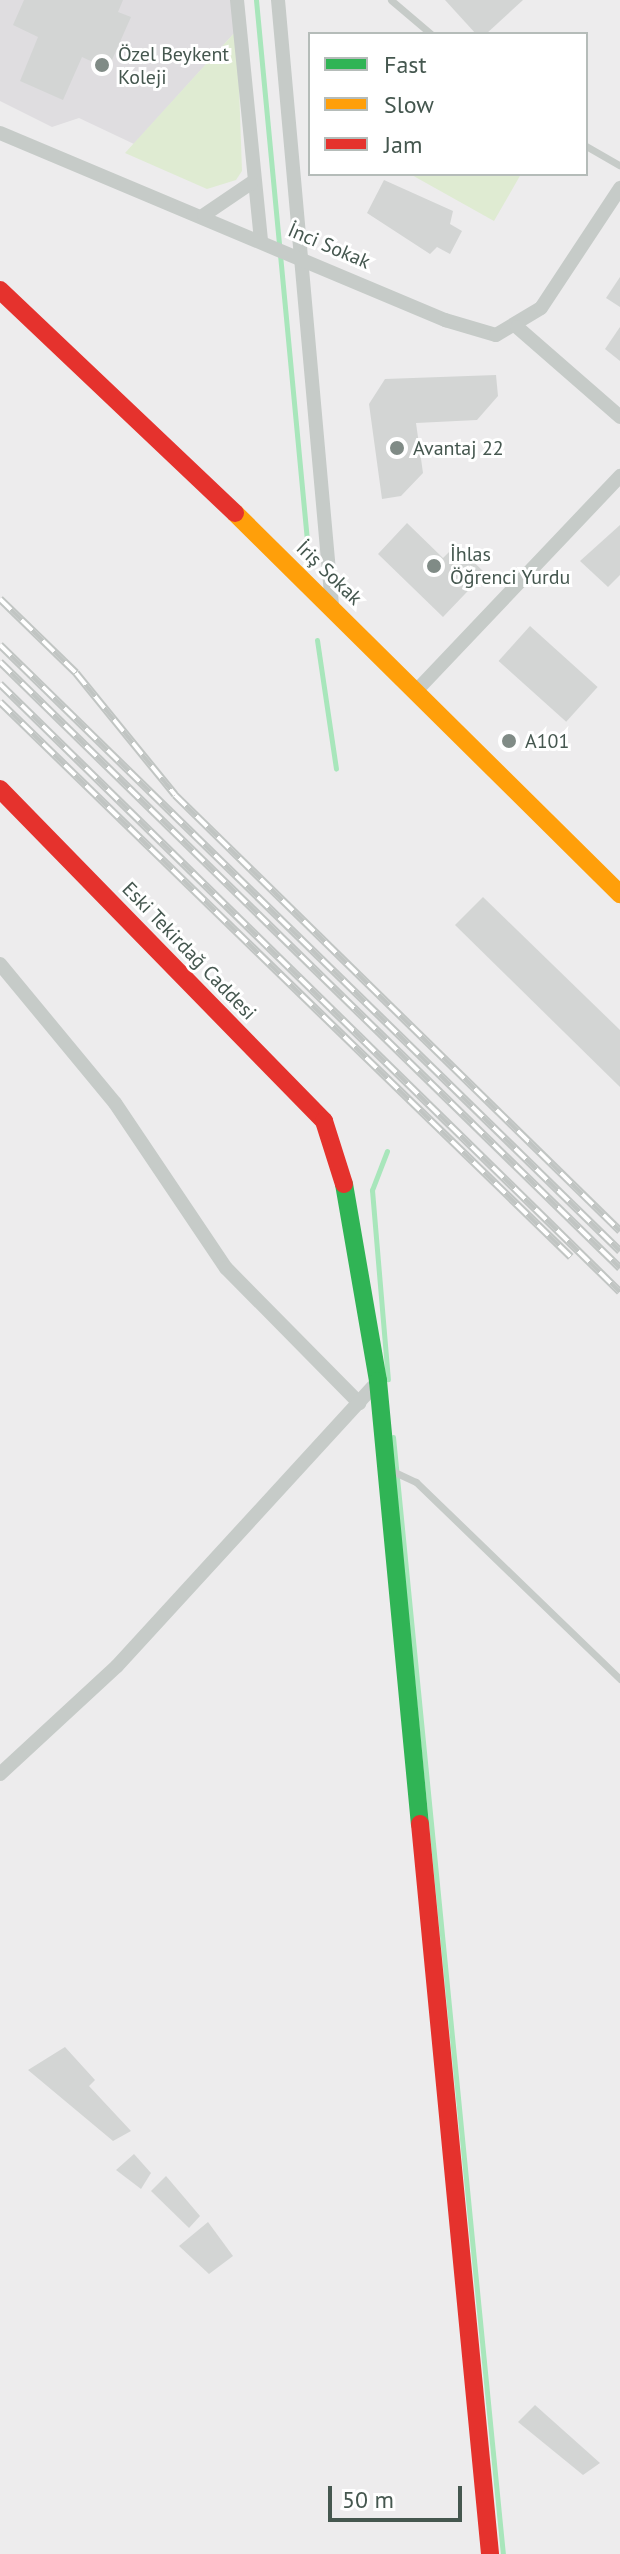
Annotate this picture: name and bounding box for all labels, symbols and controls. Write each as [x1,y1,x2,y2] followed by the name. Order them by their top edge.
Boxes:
[308,32,588,176] legend
[118,42,229,89] place label: Özel Beykent Koleji
[384,49,427,80] text: Fast
[93,56,111,74] marker: Özel Beykent Koleji
[384,89,434,120] text: Slow
[384,129,422,160] text: Jam
[284,218,374,274] street label: İnci Sokak
[413,436,504,460] place label: Avantaj 22
[388,439,406,457] marker: Avantaj 22
[291,536,367,610] street label: İriş Sokak
[450,542,571,589] place label: İhlas Öğrenci Yurdu
[425,557,443,575] marker: İhlas Öğrenci Yurdu
[525,729,569,753] place label: A101
[500,732,518,750] marker: A101
[117,877,261,1025] street label: Eski Tekirdağ Caddesi
[332,2470,466,2520] scale bar
[342,2484,394,2515] text: 50 m

